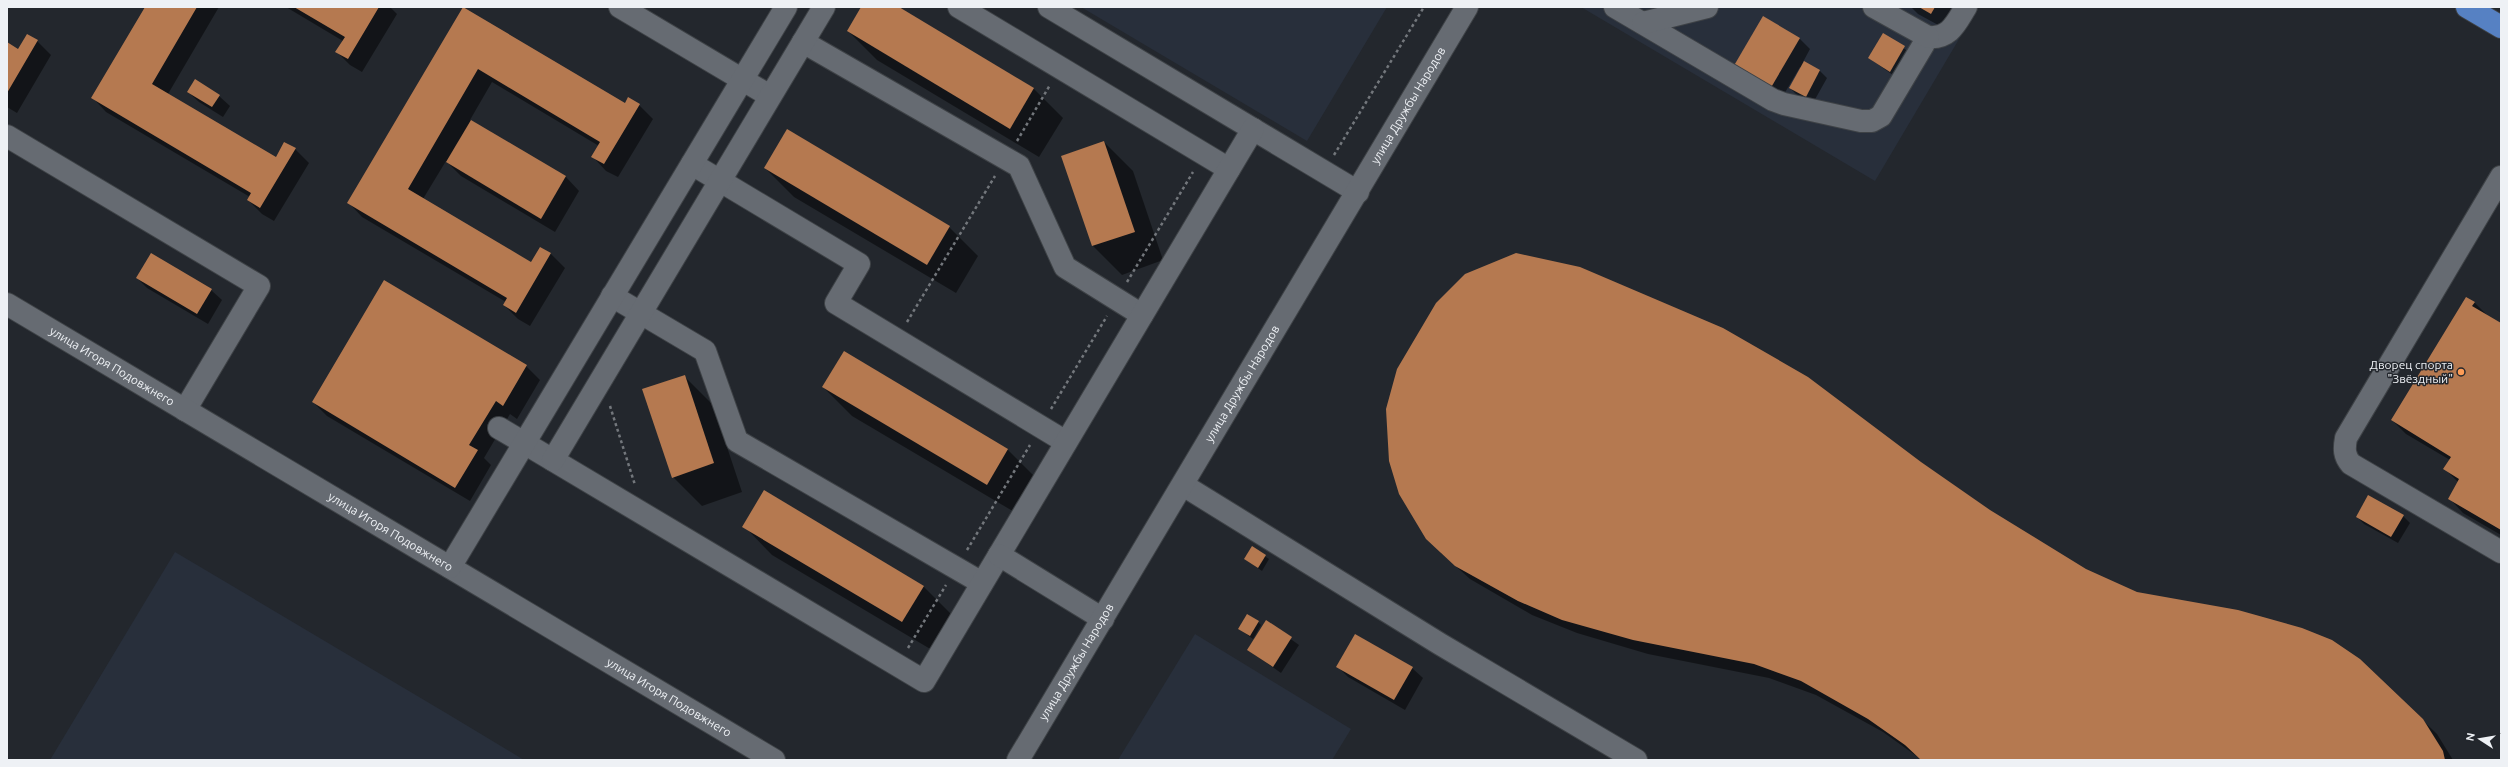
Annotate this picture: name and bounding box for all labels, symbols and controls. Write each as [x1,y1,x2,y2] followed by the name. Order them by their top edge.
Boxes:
[1368,44,1448,166] street label: улица Дружбы Народов
[1202,323,1282,444] street label: улица Дружбы Народов
[47,324,177,408] street label: улица Игоря Подовжнего
[2370,358,2453,385] place label: Дворец спорта "Звёздный"
[2456,367,2466,377] marker: Дворец спорта "Звёздный"
[326,489,455,574] street label: улица Игоря Подовжнего
[1036,601,1116,723] street label: улица Дружбы Народов
[604,655,734,739] street label: улица Игоря Подовжнего
[2460,719,2500,759] north arrow
[2463,732,2477,742] text: N

